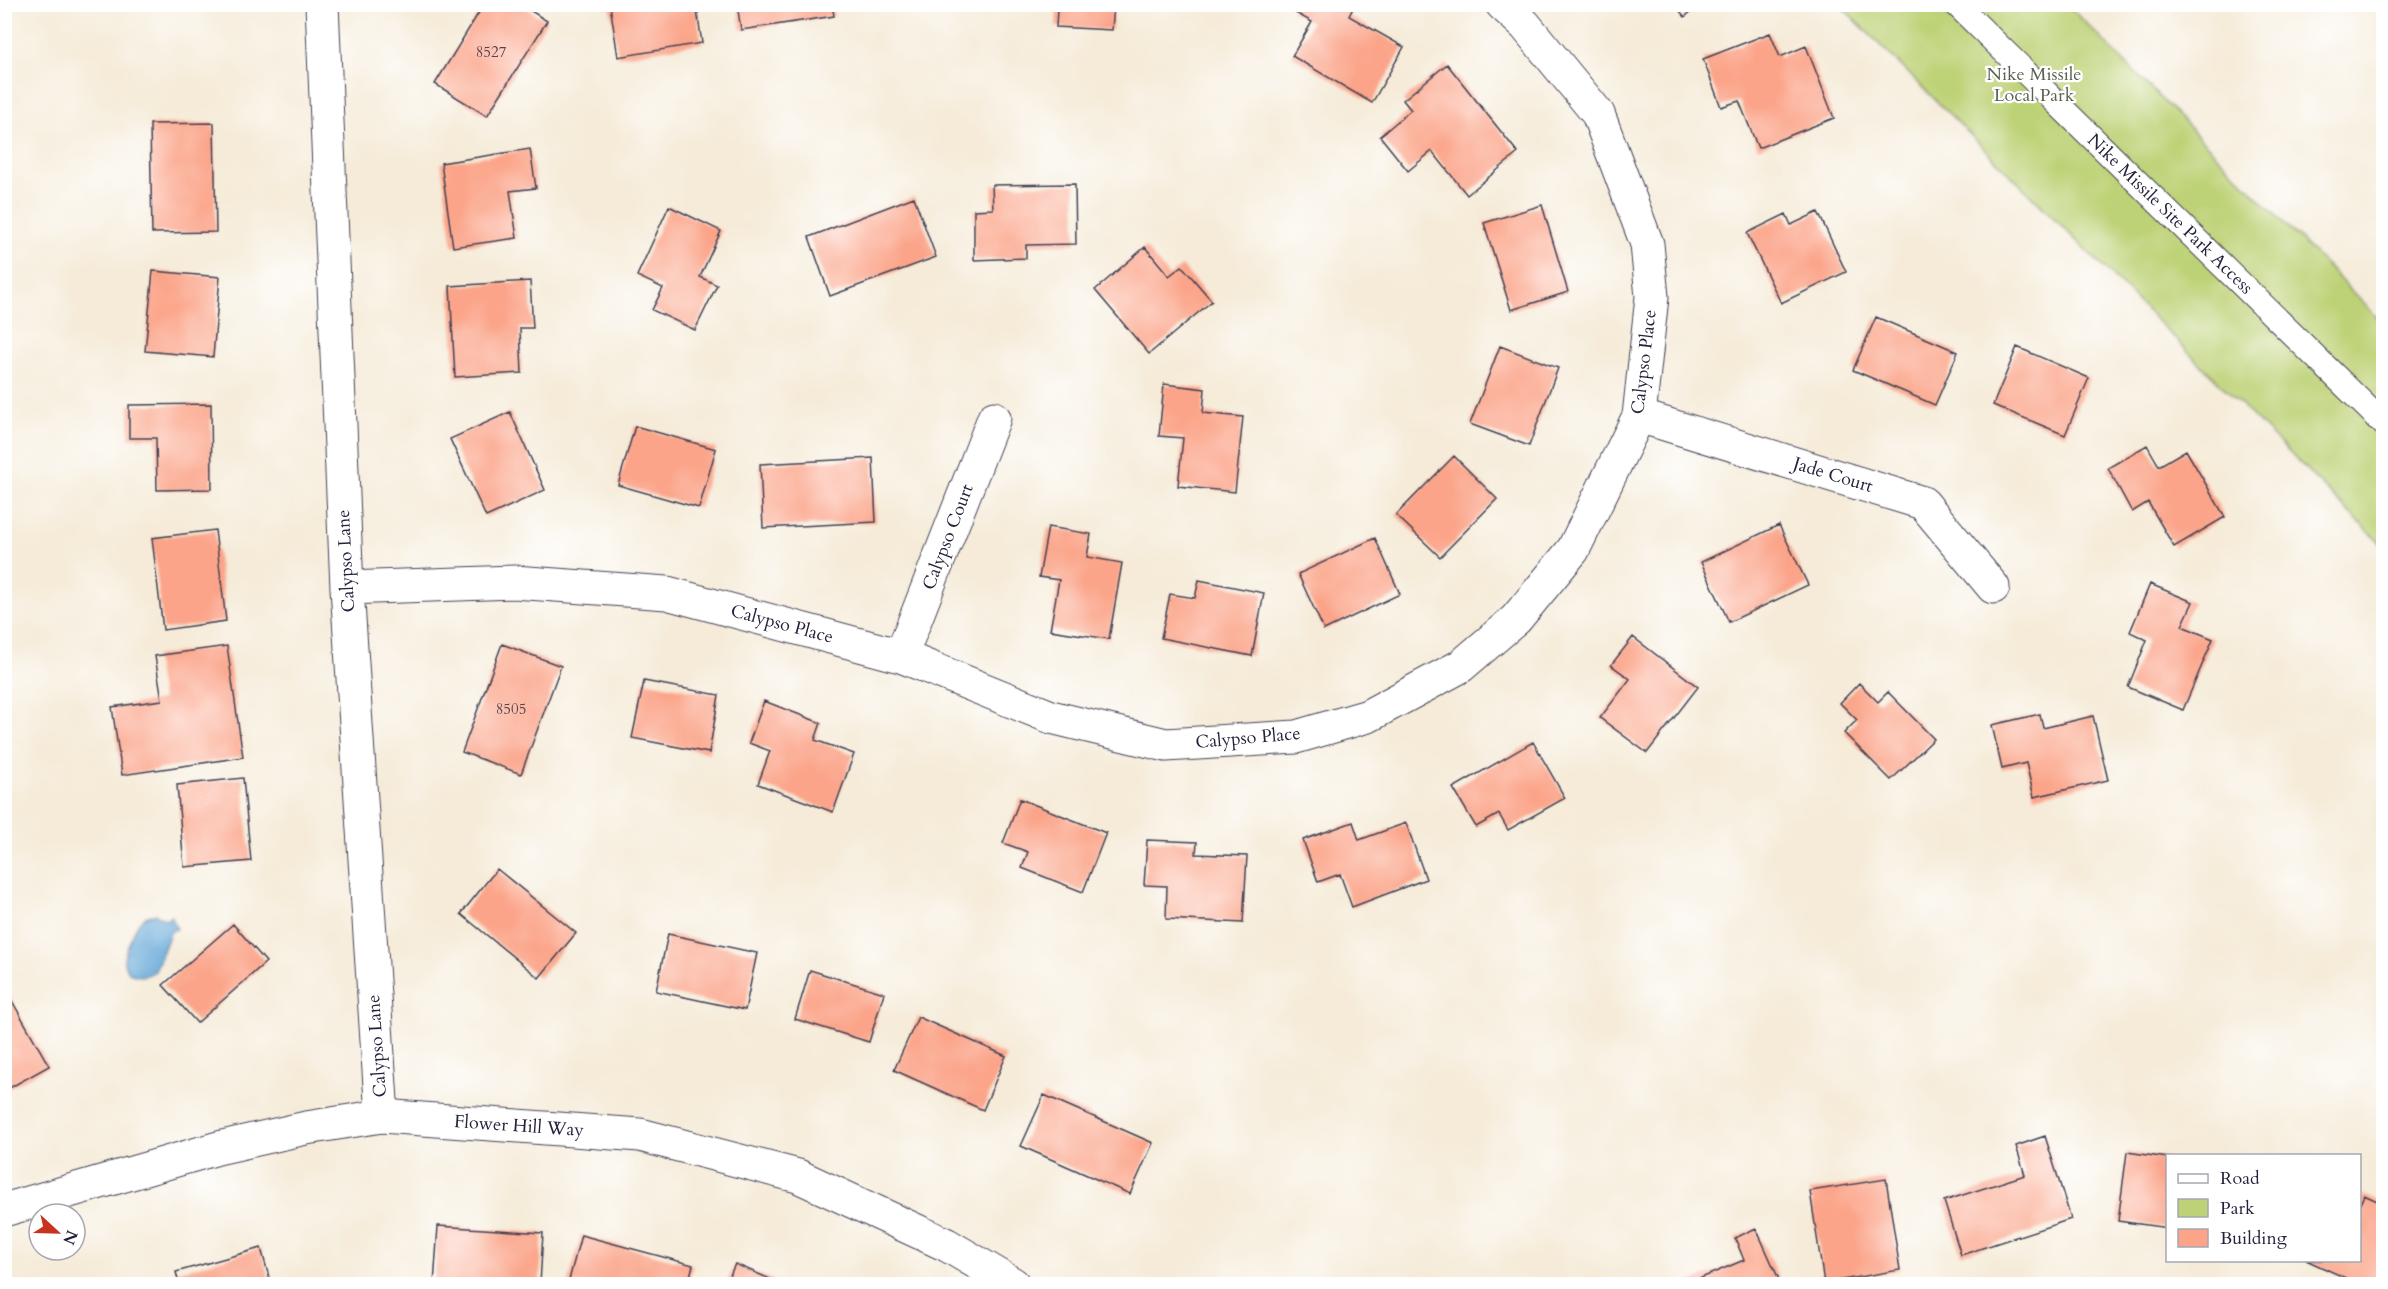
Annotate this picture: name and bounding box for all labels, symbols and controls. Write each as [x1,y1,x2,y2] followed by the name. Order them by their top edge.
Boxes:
[476,42,507,62] house number: 8527
[1987,62,2081,108] park label: Nike Missile Local Park
[2082,128,2258,300] street label: Nike Missile Site Park Access
[1625,308,1663,416] street label: Calypso Place
[1787,450,1876,499] street label: Jade Court
[916,480,980,593] street label: Calypso Court
[331,509,361,613] street label: Calypso Lane
[728,598,836,650] street label: Calypso Place
[496,699,526,719] house number: 8505
[1195,721,1301,755] street label: Calypso Place
[361,994,393,1098] street label: Calypso Lane
[453,1109,585,1143] street label: Flower Hill Way
[2166,1154,2361,1262] legend
[2220,1166,2260,1191] text: Road
[2220,1196,2255,1221] text: Park
[27,1202,87,1262] north arrow
[2220,1226,2288,1251] text: Building
[57,1227,83,1248] text: N

